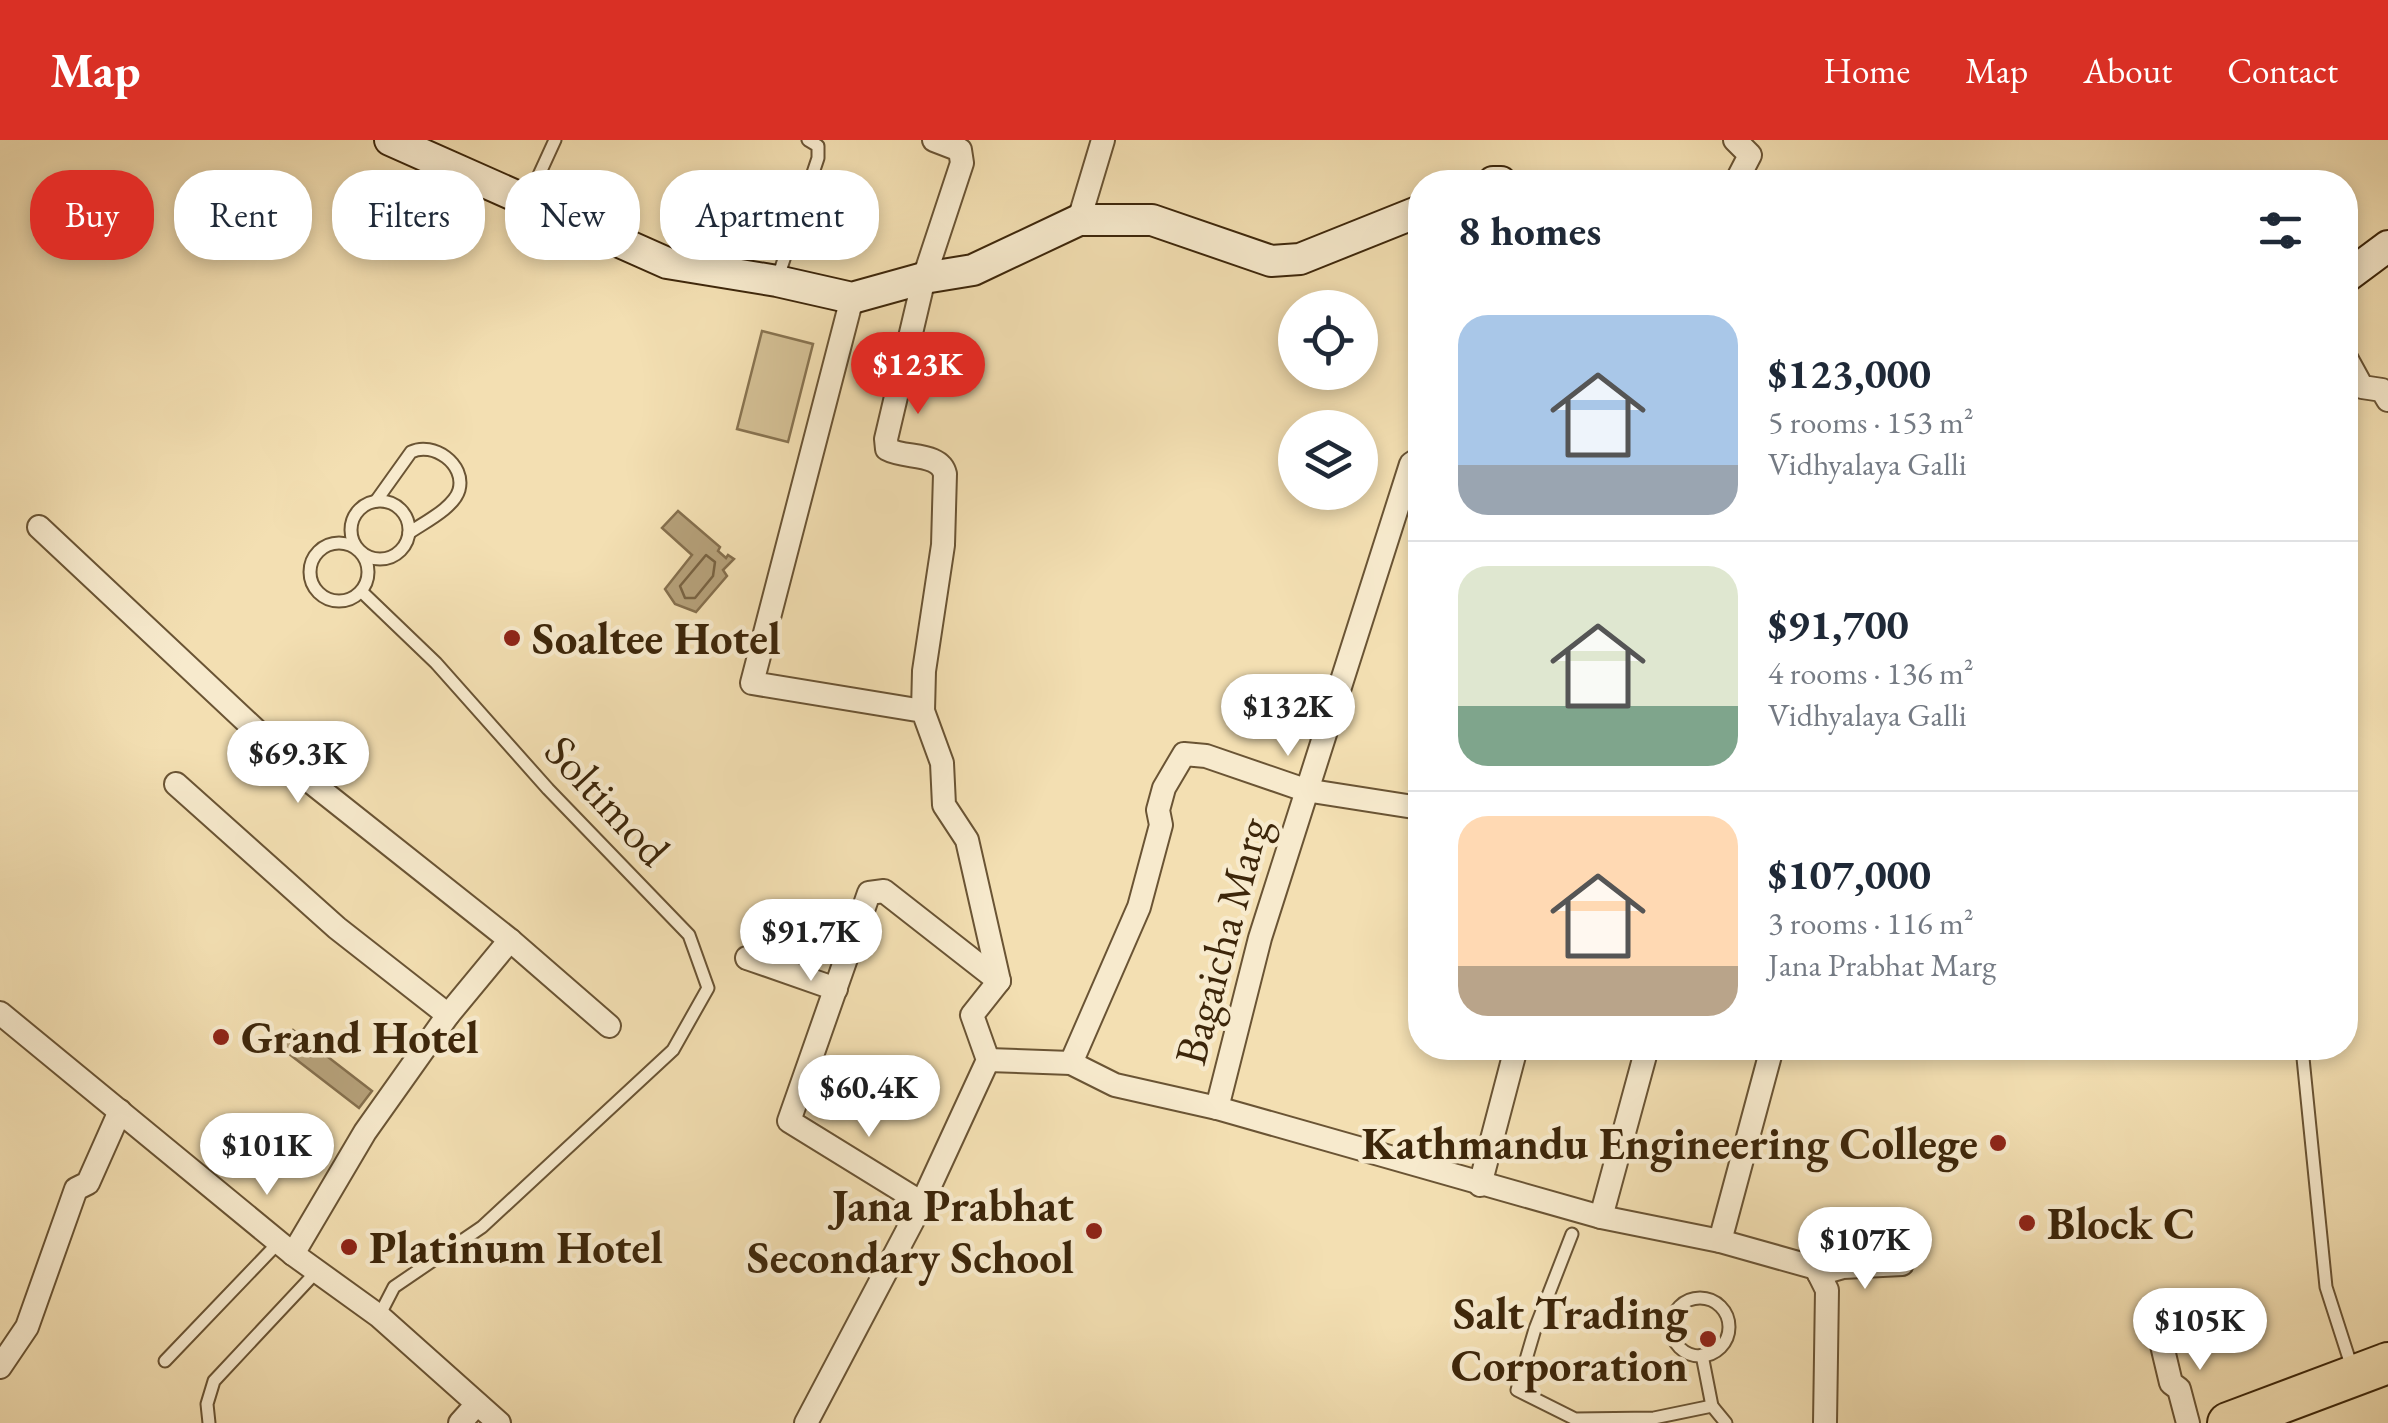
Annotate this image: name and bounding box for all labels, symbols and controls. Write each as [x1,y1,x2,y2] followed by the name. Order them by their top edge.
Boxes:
[50,39,141,101] text: Map
[1824,48,1910,93] text: Home
[1965,48,2028,93] text: Map
[2083,48,2172,93] text: About
[2227,48,2338,93] text: Contact
[30,170,154,260] chip: Buy
[174,170,312,260] chip: Rent
[332,170,485,260] chip: Filters
[505,170,640,260] chip: New
[660,170,879,260] chip: Apartment
[1458,203,1601,258] text: 8 homes
[2253,203,2308,258] icon: filters
[1278,290,1378,510] map controls
[1278,290,1378,390] button: locate
[848,332,988,417] pin: $123K
[873,343,963,385] text: $123K
[1768,346,1931,401] text: $123,000
[1538,355,1658,475] icon: home
[1768,401,1974,443] text: 5 rooms · 153 m²
[1278,410,1378,510] button: layers
[1768,443,1967,485] text: Vidhyalaya Galli
[1768,597,1909,652] text: $91,700
[1538,606,1658,726] icon: home
[532,609,781,667] place label: Soaltee Hotel
[501,627,523,649] marker: Soaltee Hotel
[1768,652,1974,694] text: 4 rooms · 136 m²
[1218,674,1358,759] pin: $132K
[1243,685,1333,727] text: $132K
[1768,694,1967,736] text: Vidhyalaya Galli
[217,721,379,806] pin: $69.3K
[533,722,683,878] street label: Soltimod
[249,732,347,774] text: $69.3K
[1160,811,1282,1071] street label: Bagaicha Marg
[1768,847,1931,902] text: $107,000
[1538,856,1658,976] icon: home
[730,899,892,984] pin: $91.7K
[1768,902,1974,944] text: 3 rooms · 116 m²
[762,910,860,952] text: $91.7K
[1768,944,1996,986] text: Jana Prabhat Marg
[241,1008,479,1066] place label: Grand Hotel
[210,1026,232,1048] marker: Grand Hotel
[788,1055,950,1140] pin: $60.4K
[820,1066,918,1108] text: $60.4K
[197,1113,337,1198] pin: $101K
[1361,1114,1978,1173] place label: Kathmandu Engineering College
[222,1124,312,1166] text: $101K
[1987,1132,2009,1154] marker: Kathmandu Engineering College
[747,1176,1074,1286] place label: Jana Prabhat Secondary School
[2047,1194,2195,1252] place label: Block C
[1795,1207,1935,1292] pin: $107K
[2016,1212,2038,1234] marker: Block C
[369,1218,663,1276] place label: Platinum Hotel
[1820,1218,1910,1260] text: $107K
[1083,1220,1105,1242] marker: Jana Prabhat Secondary School
[338,1236,360,1258] marker: Platinum Hotel
[1451,1284,1688,1394] place label: Salt Trading Corporation
[2130,1288,2270,1373] pin: $105K
[2155,1299,2245,1341] text: $105K
[1697,1328,1719,1350] marker: Salt Trading Corporation

